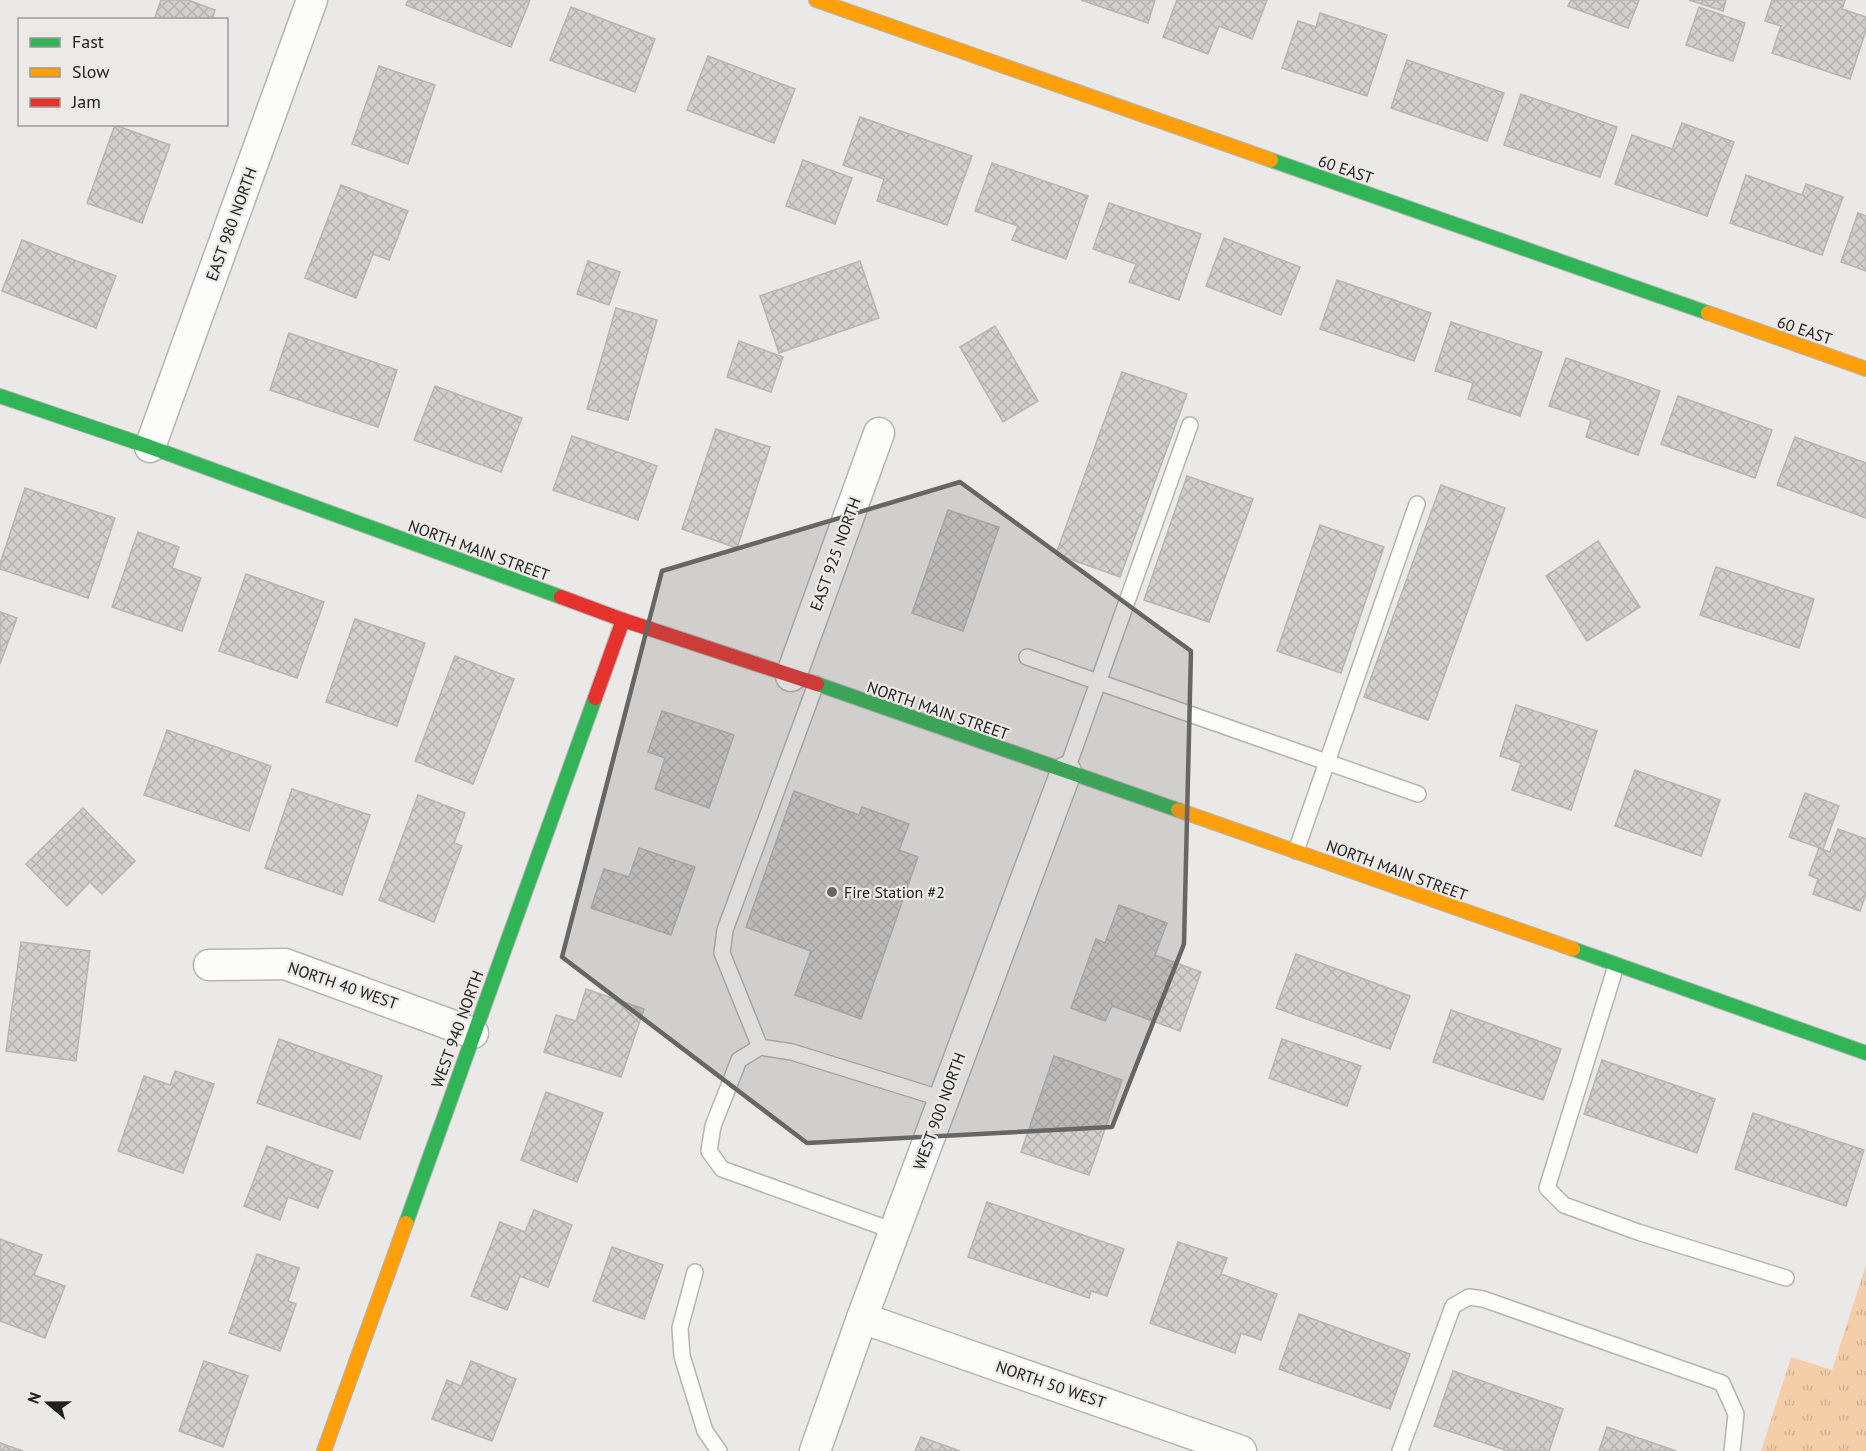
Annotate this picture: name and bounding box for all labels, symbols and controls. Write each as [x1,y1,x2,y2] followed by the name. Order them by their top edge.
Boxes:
[18,18,228,126] legend
[72,30,104,53] text: Fast
[72,60,110,83] text: Slow
[71,90,101,113] text: Jam
[1316,150,1376,188] street label: 60 EAST
[201,165,261,283] street label: EAST 980 NORTH
[1775,311,1835,349] street label: 60 EAST
[805,495,865,613] street label: EAST 925 NORTH
[406,515,552,585] street label: NORTH MAIN STREET
[864,676,1012,744] street label: NORTH MAIN STREET
[1324,835,1470,905] street label: NORTH MAIN STREET
[844,882,945,902] place label: Fire Station #2
[825,885,839,899] marker: Fire Station #2
[285,957,401,1013] street label: NORTH 40 WEST
[427,968,487,1090] street label: WEST 940 NORTH
[909,1050,969,1172] street label: WEST 900 NORTH
[993,1356,1109,1412] street label: NORTH 50 WEST
[18,1373,78,1433] north arrow
[23,1390,45,1406] text: N

